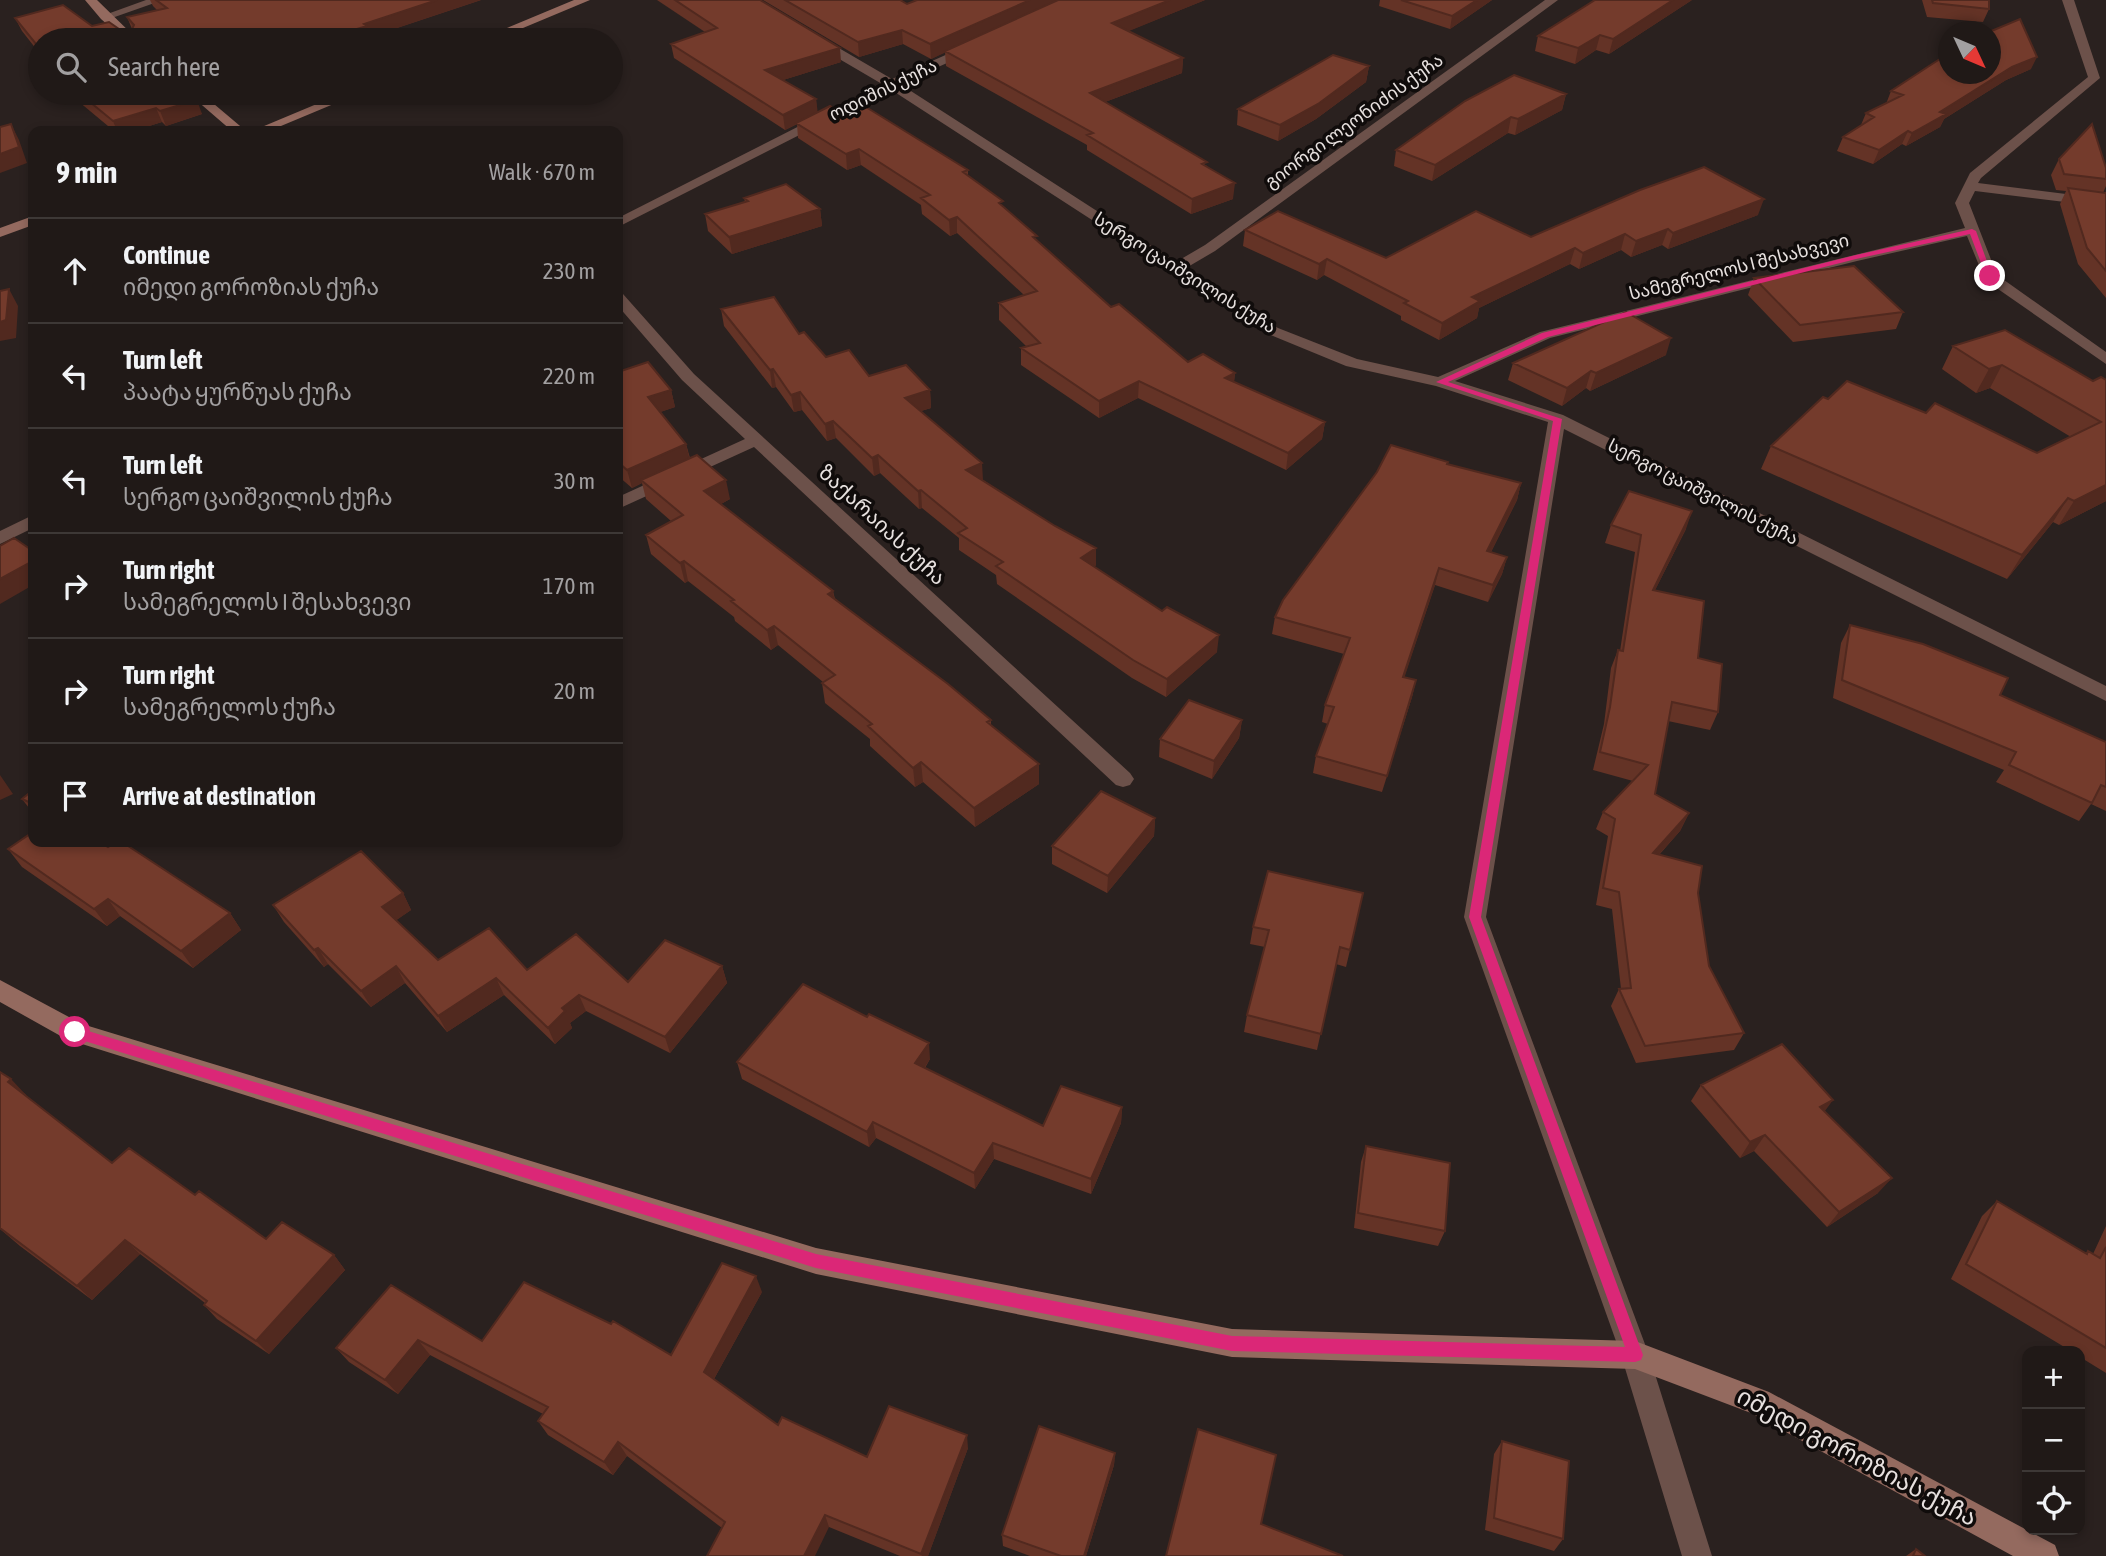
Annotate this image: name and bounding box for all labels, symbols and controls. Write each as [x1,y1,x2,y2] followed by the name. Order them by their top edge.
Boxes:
[1938,21,2001,84] north arrow
[28,28,623,105] search box
[52,48,90,86] icon: search
[1261,49,1447,193] street label: გიორგი ლეონიძის ქუჩა
[108,52,220,82] text: Search here
[825,54,941,126] street label: ოდიშის ქუჩა
[56,155,117,189] text: 9 min
[489,159,595,185] text: Walk · 670 m
[1090,208,1280,338] street label: სერგო ცაიშვილის ქუჩა
[1627,229,1851,305] street label: სამეგრელოს I შესახვევი
[123,240,210,270] text: Continue
[56,252,94,290] icon: ahead
[543,258,595,284] text: 230 m
[1974,260,2005,291] route end
[123,274,379,300] text: იმედი გოროზიას ქუჩა
[123,345,203,375] text: Turn left
[56,357,94,395] icon: left
[543,363,595,389] text: 220 m
[123,379,352,405] text: პაატა ყურწუას ქუჩა
[1604,434,1802,550] street label: სერგო ცაიშვილის ქუჩა
[123,450,203,480] text: Turn left
[814,459,951,590] street label: ზაქარაიას ქუჩა
[56,462,94,500] icon: left
[554,468,595,494] text: 30 m
[123,484,393,510] text: სერგო ცაიშვილის ქუჩა
[123,555,214,585] text: Turn right
[56,567,94,605] icon: right
[543,573,595,599] text: 170 m
[123,589,411,615] text: სამეგრელოს I შესახვევი
[123,660,214,690] text: Turn right
[56,672,94,710] icon: right
[554,678,595,704] text: 20 m
[123,694,336,720] text: სამეგრელოს ქუჩა
[56,777,94,815] icon: arrive
[123,781,316,811] text: Arrive at destination
[59,1016,90,1047] route start
[2022,1346,2085,1535] map controls
[2022,1346,2085,1409] button: +
[1732,1382,1982,1532] street label: იმედი გოროზიას ქუჩა
[2022,1409,2085,1472] button: −
[2022,1472,2085,1535] button: locate

